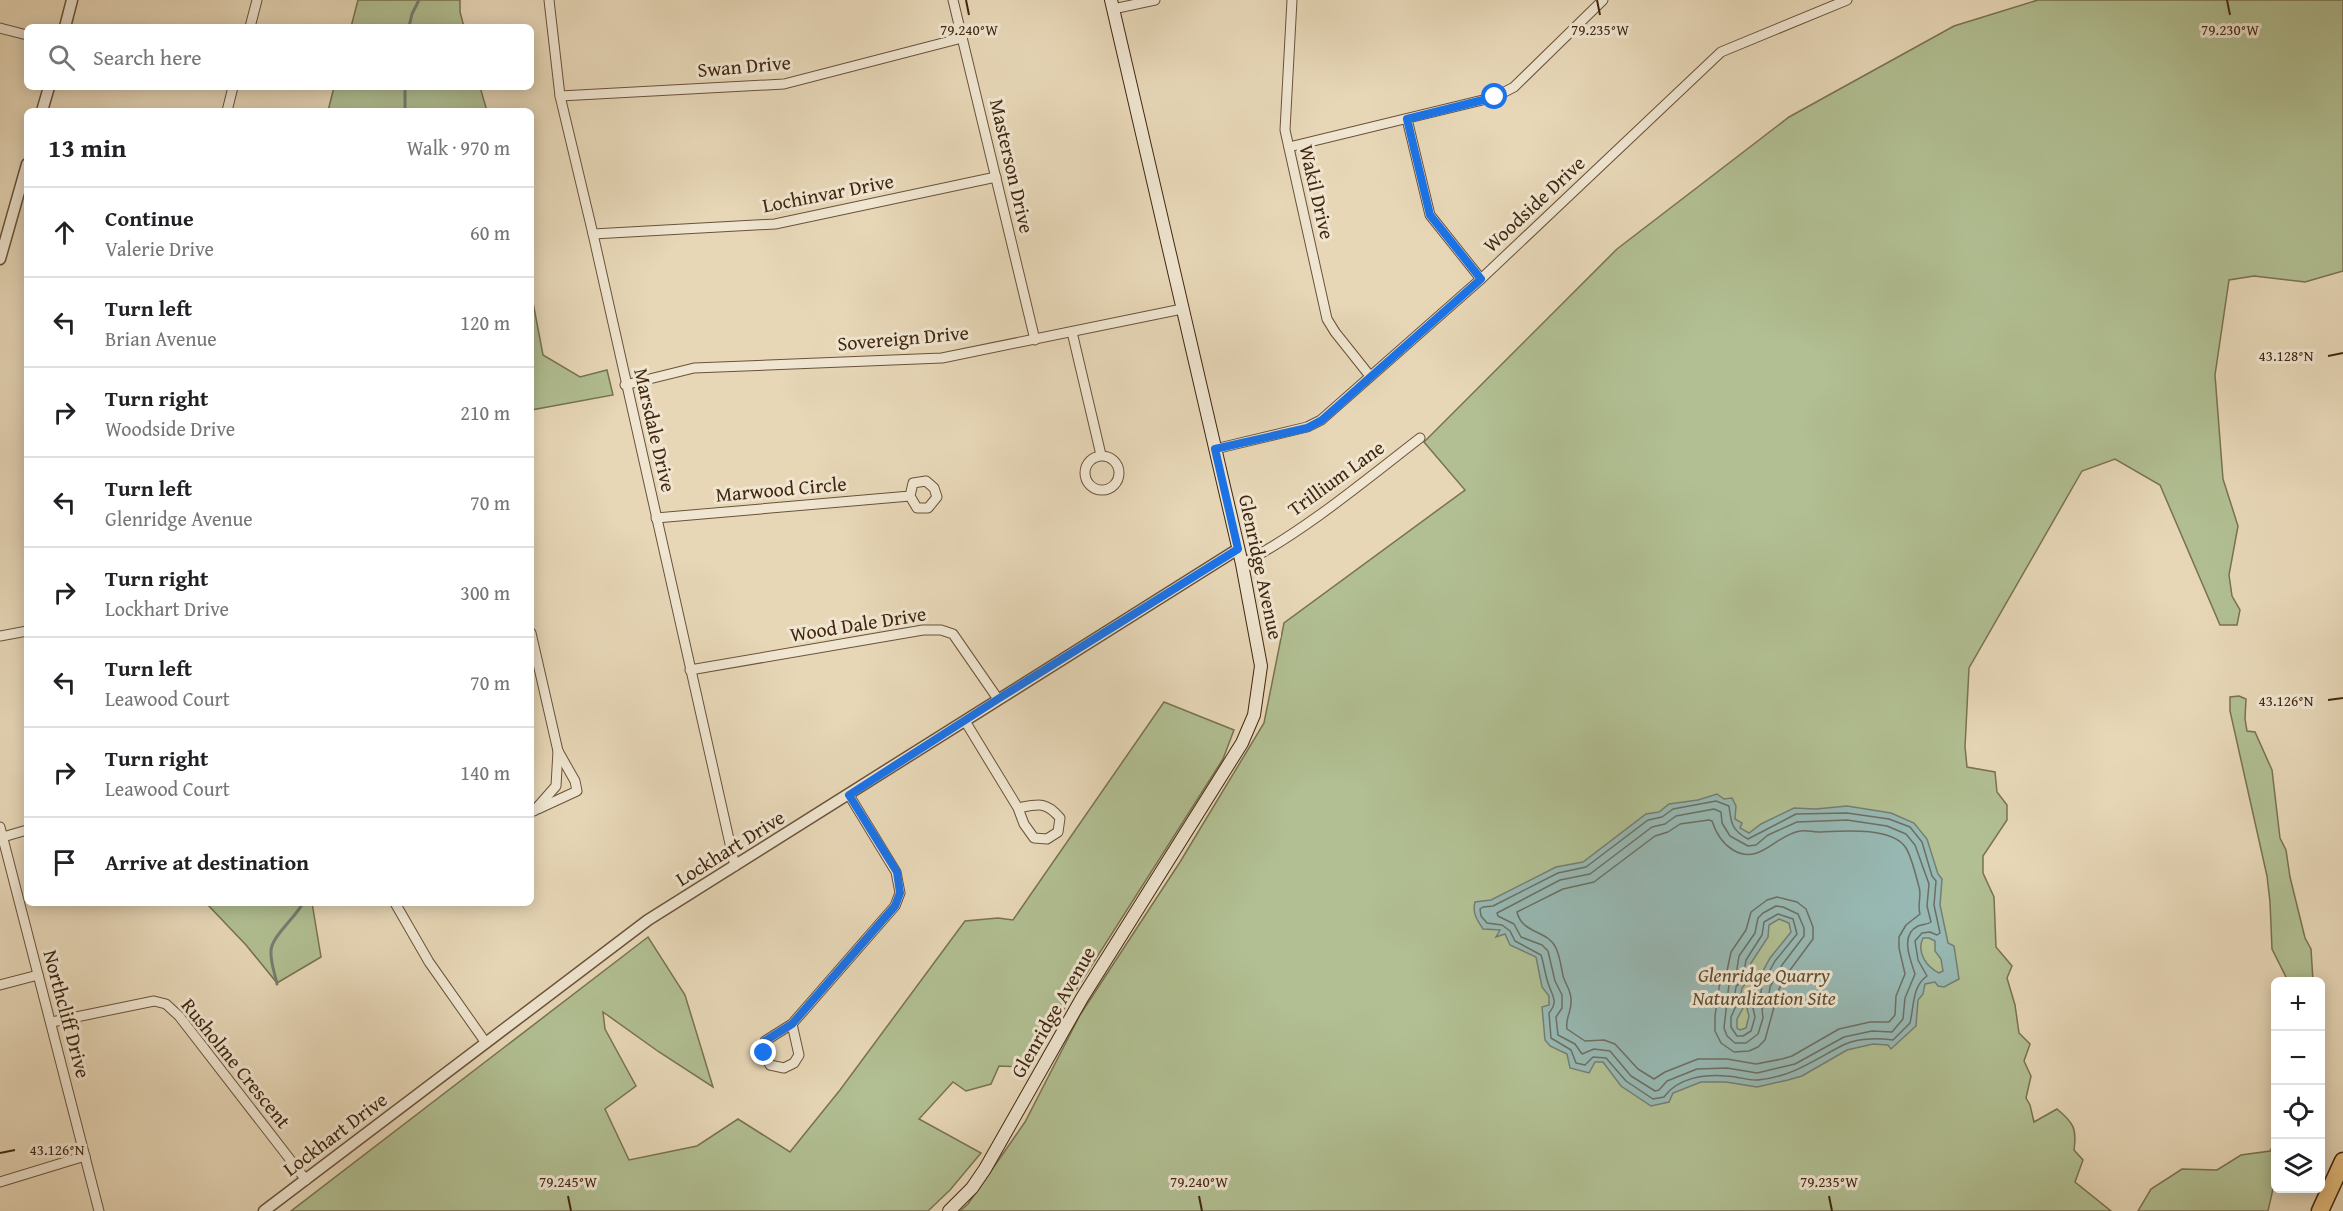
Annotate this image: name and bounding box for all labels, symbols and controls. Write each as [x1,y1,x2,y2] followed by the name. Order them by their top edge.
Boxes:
[940,19,998,40] text: 79.240°W
[1571,19,1629,40] text: 79.235°W
[2201,19,2259,40] text: 79.230°W
[24,24,534,90] search box
[45,41,78,74] icon: search
[93,41,202,73] text: Search here
[696,47,792,84] street label: Swan Drive
[1481,83,1507,109] route start
[983,96,1042,236] street label: Masterson Drive
[48,128,126,167] text: 13 min
[407,133,510,162] text: Walk · 970 m
[1293,142,1342,242] street label: Wakil Drive
[1476,149,1591,259] street label: Woodside Drive
[760,166,896,219] street label: Lochinvar Drive
[105,202,194,234] text: Continue
[48,216,81,249] icon: ahead
[470,218,510,247] text: 60 m
[105,234,214,263] text: Valerie Drive
[105,292,192,324] text: Turn left
[48,306,81,339] icon: left
[460,308,510,337] text: 120 m
[836,317,970,358] street label: Sovereign Drive
[105,324,217,353] text: Brian Avenue
[2259,345,2314,366] text: 43.128°N
[627,365,684,495] street label: Marsdale Drive
[105,382,208,414] text: Turn right
[48,396,81,429] icon: right
[460,398,510,427] text: 210 m
[105,414,235,443] text: Woodside Drive
[1281,433,1390,523] street label: Trillium Lane
[714,468,848,509] street label: Marwood Circle
[105,472,192,504] text: Turn left
[48,486,81,519] icon: left
[470,488,510,517] text: 70 m
[1232,492,1291,642] street label: Glenridge Avenue
[105,504,253,533] text: Glenridge Avenue
[105,562,208,594] text: Turn right
[48,576,81,609] icon: right
[460,578,510,607] text: 300 m
[105,594,229,623] text: Lockhart Drive
[788,598,928,649] street label: Wood Dale Drive
[105,652,192,684] text: Turn left
[48,666,81,699] icon: left
[470,668,510,697] text: 70 m
[105,684,230,713] text: Leawood Court
[2259,690,2314,711] text: 43.126°N
[105,742,208,774] text: Turn right
[48,756,81,789] icon: right
[460,758,510,787] text: 140 m
[105,774,230,803] text: Leawood Court
[669,802,790,893] street label: Lockhart Drive
[48,846,81,879] icon: arrive
[105,846,309,878] text: Arrive at destination
[1003,941,1102,1083] street label: Glenridge Avenue
[36,947,99,1081] street label: Northcliff Drive
[1691,960,1836,1012] park label: Glenridge Quarry Naturalization Site
[2271,977,2325,1193] map controls
[2271,977,2325,1031] button: +
[175,991,298,1134] street label: Rusholme Crescent
[2271,1031,2325,1085] button: −
[750,1039,776,1065] route end
[276,1085,393,1182] street label: Lockhart Drive
[2271,1085,2325,1139] button: locate
[30,1139,85,1160] text: 43.126°N
[2271,1139,2325,1193] button: layers
[539,1171,597,1192] text: 79.245°W
[1170,1171,1228,1192] text: 79.240°W
[1800,1171,1858,1192] text: 79.235°W

